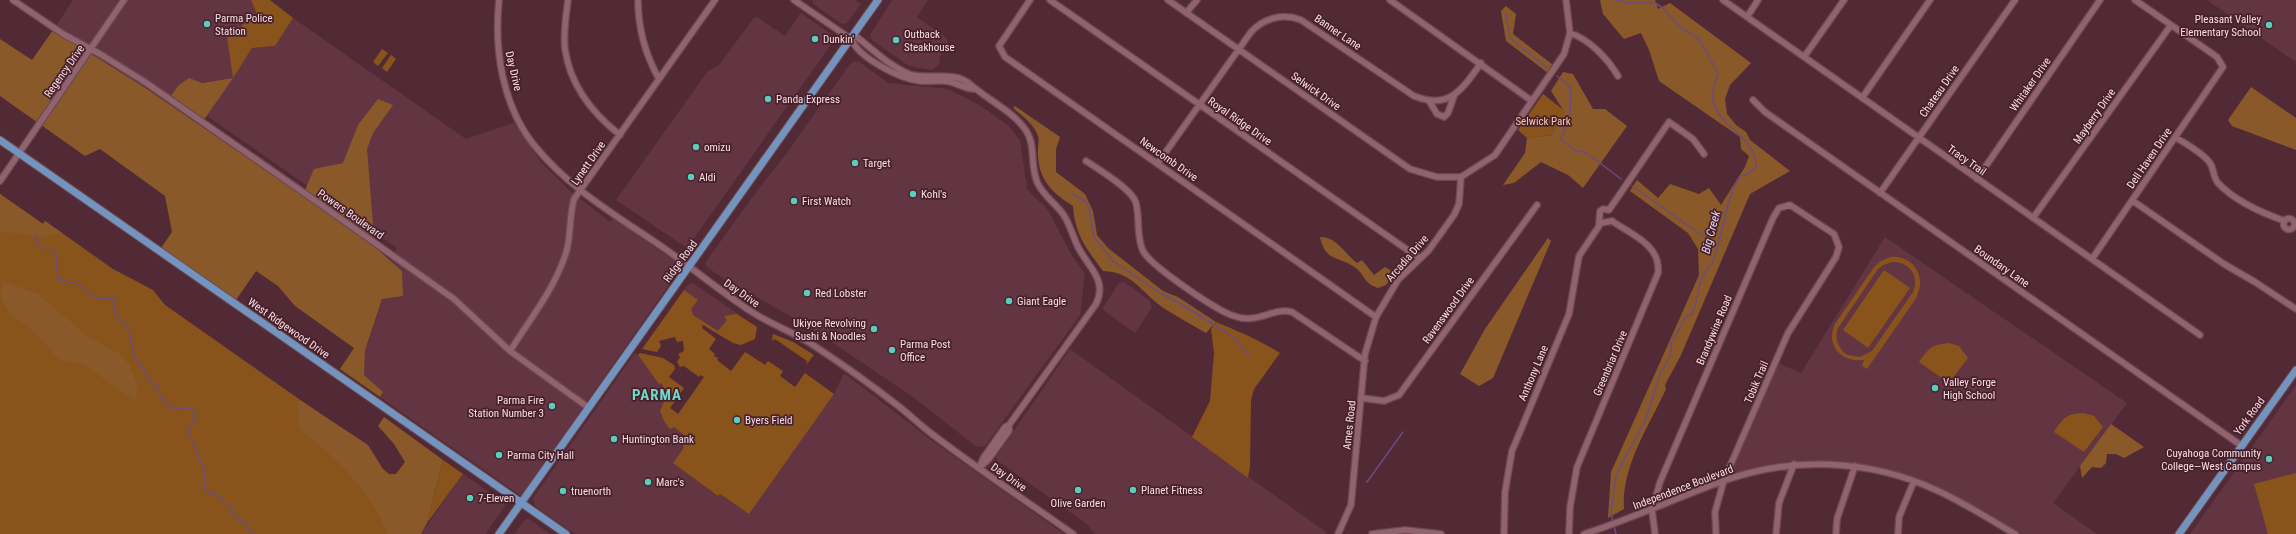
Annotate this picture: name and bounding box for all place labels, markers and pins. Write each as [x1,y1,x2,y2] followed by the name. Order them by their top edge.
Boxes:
[215,12,273,38] place label: Parma Police Station
[2180,13,2261,39] place label: Pleasant Valley Elementary School
[202,19,212,29] marker: Parma Police Station
[2264,20,2274,30] marker: Pleasant Valley Elementary School
[904,28,955,54] place label: Outback Steakhouse
[823,33,854,46] place label: Dunkin'
[810,34,820,44] marker: Dunkin'
[891,35,901,45] marker: Outback Steakhouse
[776,93,840,106] place label: Panda Express
[763,94,773,104] marker: Panda Express
[704,141,730,154] place label: omizu
[691,142,701,152] marker: omizu
[863,157,890,170] place label: Target
[850,158,860,168] marker: Target
[699,171,716,184] place label: Aldi
[686,172,696,182] marker: Aldi
[921,188,947,201] place label: Kohl's
[908,189,918,199] marker: Kohl's
[802,195,851,208] place label: First Watch
[789,196,799,206] marker: First Watch
[815,287,868,300] place label: Red Lobster
[802,288,812,298] marker: Red Lobster
[1017,295,1066,308] place label: Giant Eagle
[1004,296,1014,306] marker: Giant Eagle
[793,317,866,343] place label: Ukiyoe Revolving Sushi & Noodles
[869,324,879,334] marker: Ukiyoe Revolving Sushi & Noodles
[900,338,951,364] place label: Parma Post Office
[887,345,897,355] marker: Parma Post Office
[1943,376,1996,402] place label: Valley Forge High School
[1930,383,1940,393] marker: Valley Forge High School
[468,394,544,420] place label: Parma Fire Station Number 3
[547,401,557,411] marker: Parma Fire Station Number 3
[745,414,793,427] place label: Byers Field
[732,415,742,425] marker: Byers Field
[622,433,694,446] place label: Huntington Bank
[609,434,619,444] marker: Huntington Bank
[2161,447,2261,473] place label: Cuyahoga Community College—West Campus
[507,449,574,462] place label: Parma City Hall
[494,450,504,460] marker: Parma City Hall
[2264,454,2274,464] marker: Cuyahoga Community College—West Campus
[656,476,684,489] place label: Marc's
[643,477,653,487] marker: Marc's
[1141,484,1203,497] place label: Planet Fitness
[571,485,611,498] place label: truenorth
[1073,485,1083,495] marker: Olive Garden
[1128,485,1138,495] marker: Planet Fitness
[558,486,568,496] marker: truenorth
[478,492,514,505] place label: 7-Eleven
[465,493,475,503] marker: 7-Eleven
[1051,497,1105,510] place label: Olive Garden

